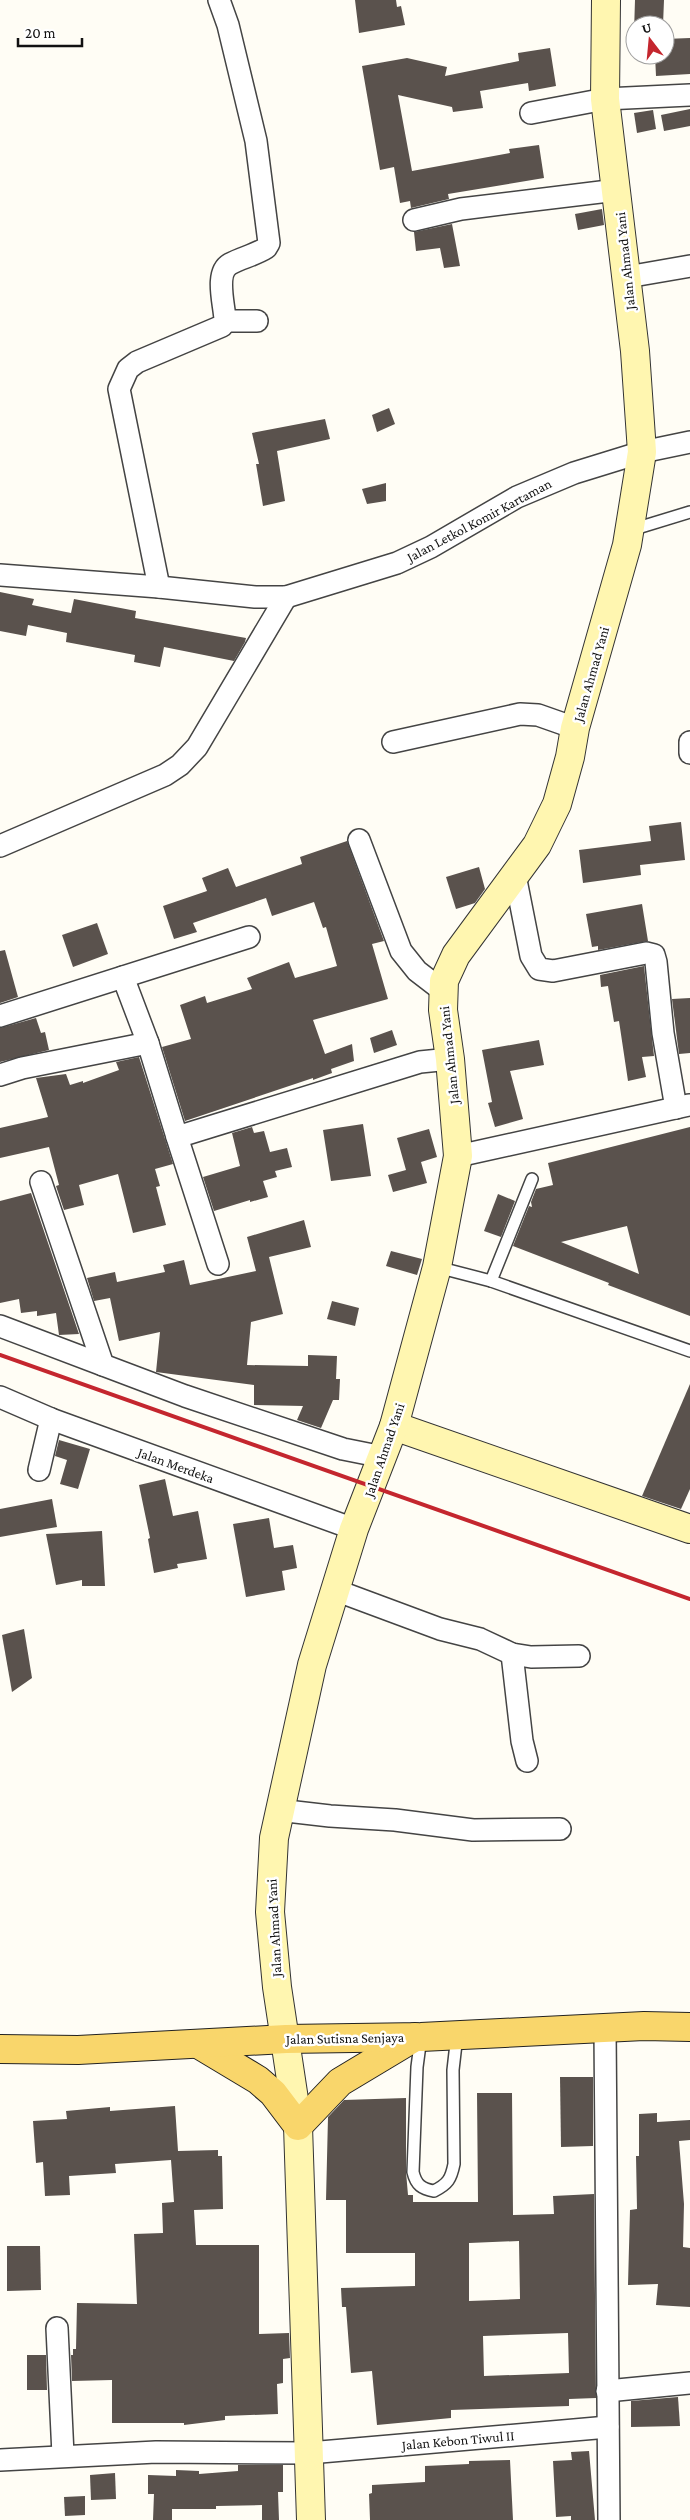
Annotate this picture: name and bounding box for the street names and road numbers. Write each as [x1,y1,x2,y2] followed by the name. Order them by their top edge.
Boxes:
[612,211,638,313] street label: Jalan Ahmad Yani
[402,475,554,566] street label: Jalan Letkol Komir Kartaman
[569,624,612,725] street label: Jalan Ahmad Yani
[436,1005,462,1107] street label: Jalan Ahmad Yani
[360,1401,408,1501] street label: Jalan Ahmad Yani
[134,1443,217,1486] street label: Jalan Merdeka
[263,1878,285,1980] street label: Jalan Ahmad Yani
[284,2029,405,2048] street label: Jalan Sutisna Senjaya
[399,2427,515,2453] street label: Jalan Kebon Tiwul II

